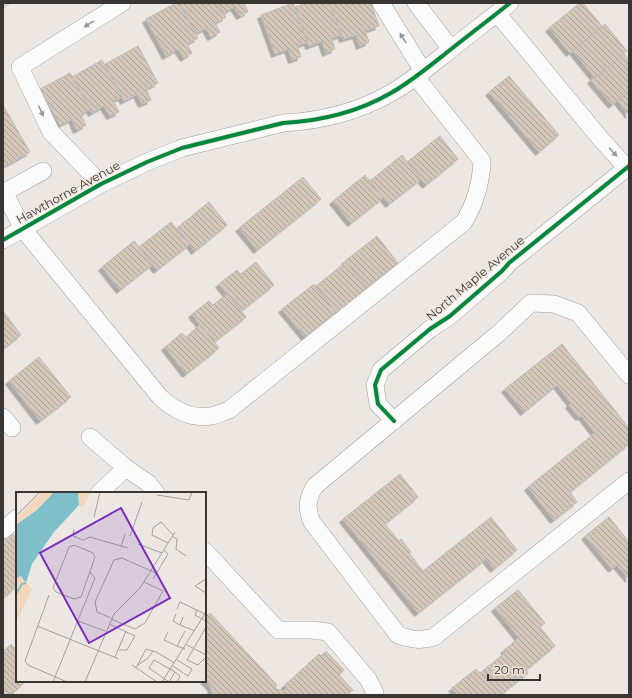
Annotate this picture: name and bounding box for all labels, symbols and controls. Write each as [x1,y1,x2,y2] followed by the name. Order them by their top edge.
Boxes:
[83,20,95,27] one-way arrow
[399,33,407,43] one-way arrow
[38,105,44,117] one-way arrow
[609,147,618,158] one-way arrow
[13,157,123,227] street label: Hawthorne Avenue
[423,232,527,324] street label: North Maple Avenue
[16,492,206,682] inset map
[488,656,540,682] scale bar
[494,662,525,677] text: 20 m

